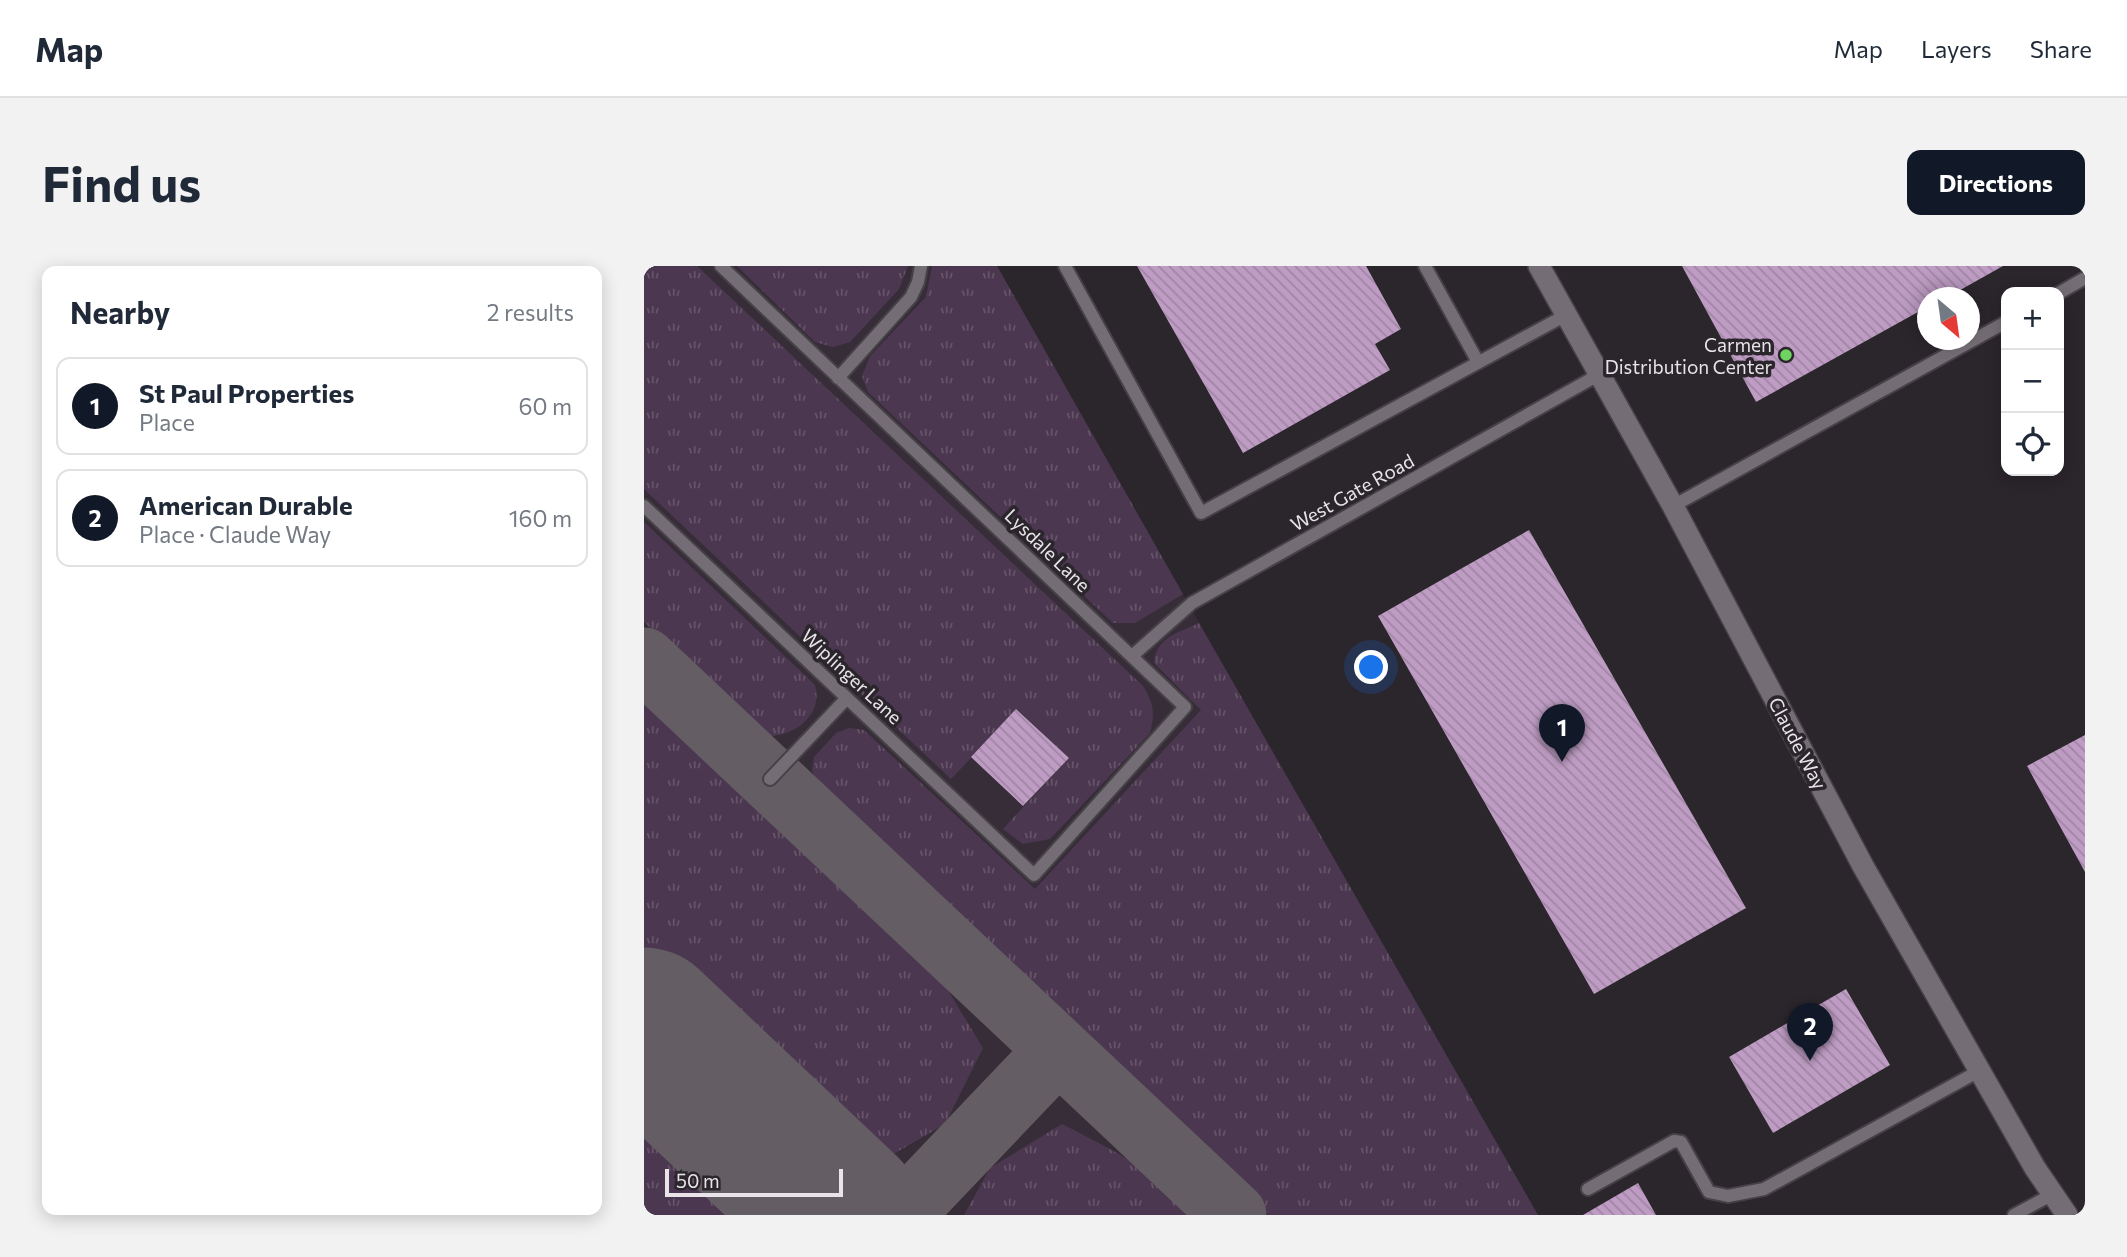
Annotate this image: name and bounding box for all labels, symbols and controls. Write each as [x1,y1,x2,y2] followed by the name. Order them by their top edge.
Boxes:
[35,28,103,69] text: Map
[1834,34,1883,63] text: Map
[1921,34,1992,63] text: Layers
[2030,34,2092,63] text: Share
[1907,150,2085,215] button: Directions
[42,152,201,212] text: Find us
[1917,287,1980,350] north arrow
[2001,287,2064,476] map controls
[2001,287,2064,350] button: +
[70,293,170,330] text: Nearby
[487,298,574,326] text: 2 results
[1605,333,1772,378] place label: Carmen Distribution Center
[1778,347,1794,363] marker: Carmen Distribution Center
[2001,350,2064,413] button: −
[139,377,354,408] text: St Paul Properties
[90,392,100,420] text: 1
[519,392,572,420] text: 60 m
[139,408,195,436] text: Place
[2001,413,2064,476] button: locate
[1286,449,1418,535] street label: West Gate Road
[139,489,353,520] text: American Durable
[88,504,102,532] text: 2
[509,504,572,532] text: 160 m
[1001,504,1095,596] street label: Lysdale Lane
[139,520,331,548] text: Place · Claude Way
[797,624,907,728] street label: Wiplinger Lane
[1354,650,1388,684] your location
[1764,693,1832,793] street label: Claude Way
[1539,704,1585,762] pin: 1
[1787,1003,1833,1061] pin: 2
[665,1166,844,1198] scale bar
[676,1169,720,1192] text: 50 m

